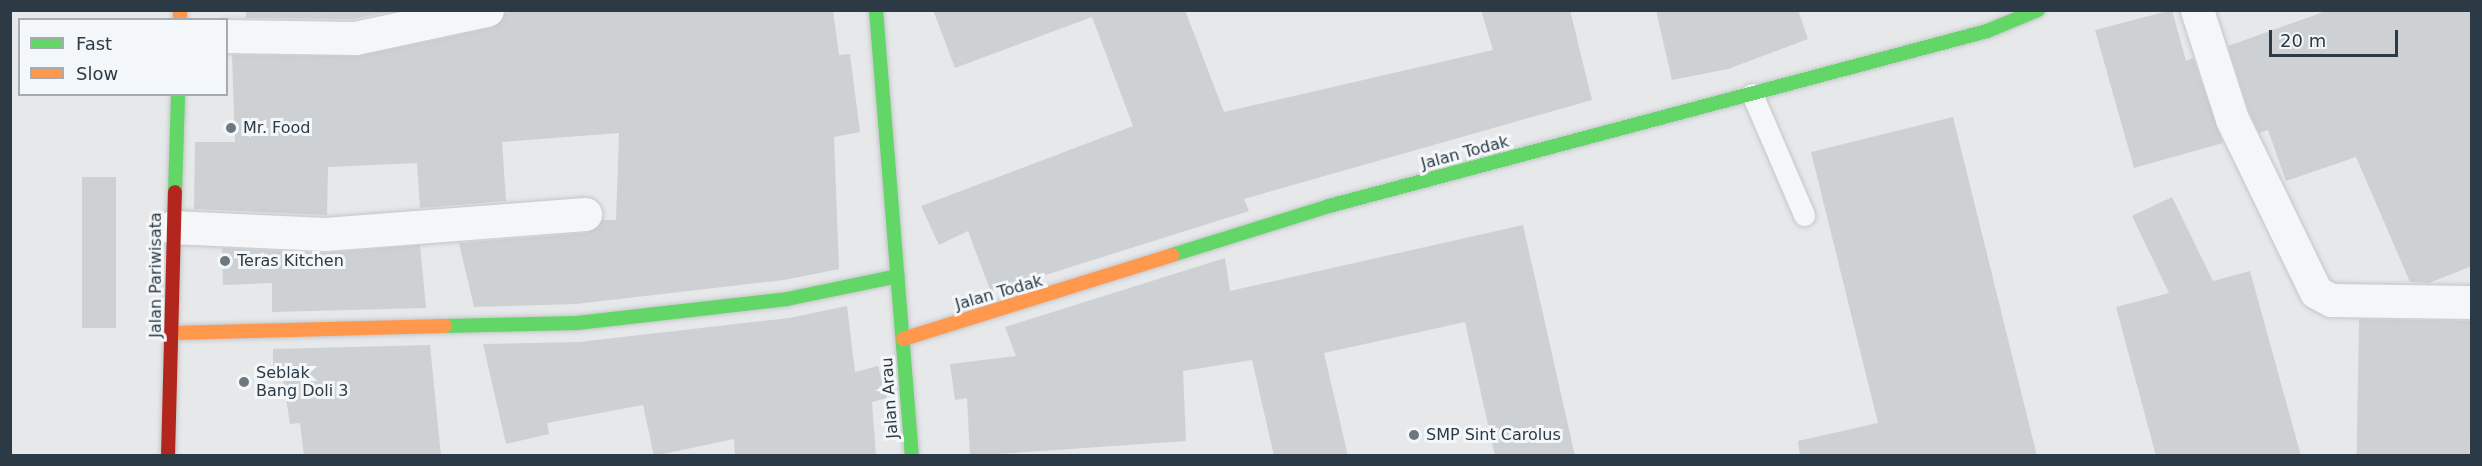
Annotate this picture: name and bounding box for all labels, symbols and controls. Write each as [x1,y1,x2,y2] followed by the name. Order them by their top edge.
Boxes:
[18,18,228,96] legend
[2272,18,2401,56] scale bar
[2280,30,2326,51] text: 20 m
[76,33,112,54] text: Fast
[76,63,118,84] text: Slow
[243,118,310,138] place label: Mr. Food
[224,121,238,135] marker: Mr. Food
[1419,132,1511,174] street label: Jalan Todak
[146,212,166,338] street label: Jalan Pariwisata
[237,251,344,271] place label: Teras Kitchen
[218,254,232,268] marker: Teras Kitchen
[953,271,1045,315] street label: Jalan Todak
[878,357,902,439] street label: Jalan Arau
[256,363,348,401] place label: Seblak Bang Doli 3
[237,375,251,389] marker: Seblak Bang Doli 3
[1426,425,1561,445] place label: SMP Sint Carolus
[1407,428,1421,442] marker: SMP Sint Carolus

